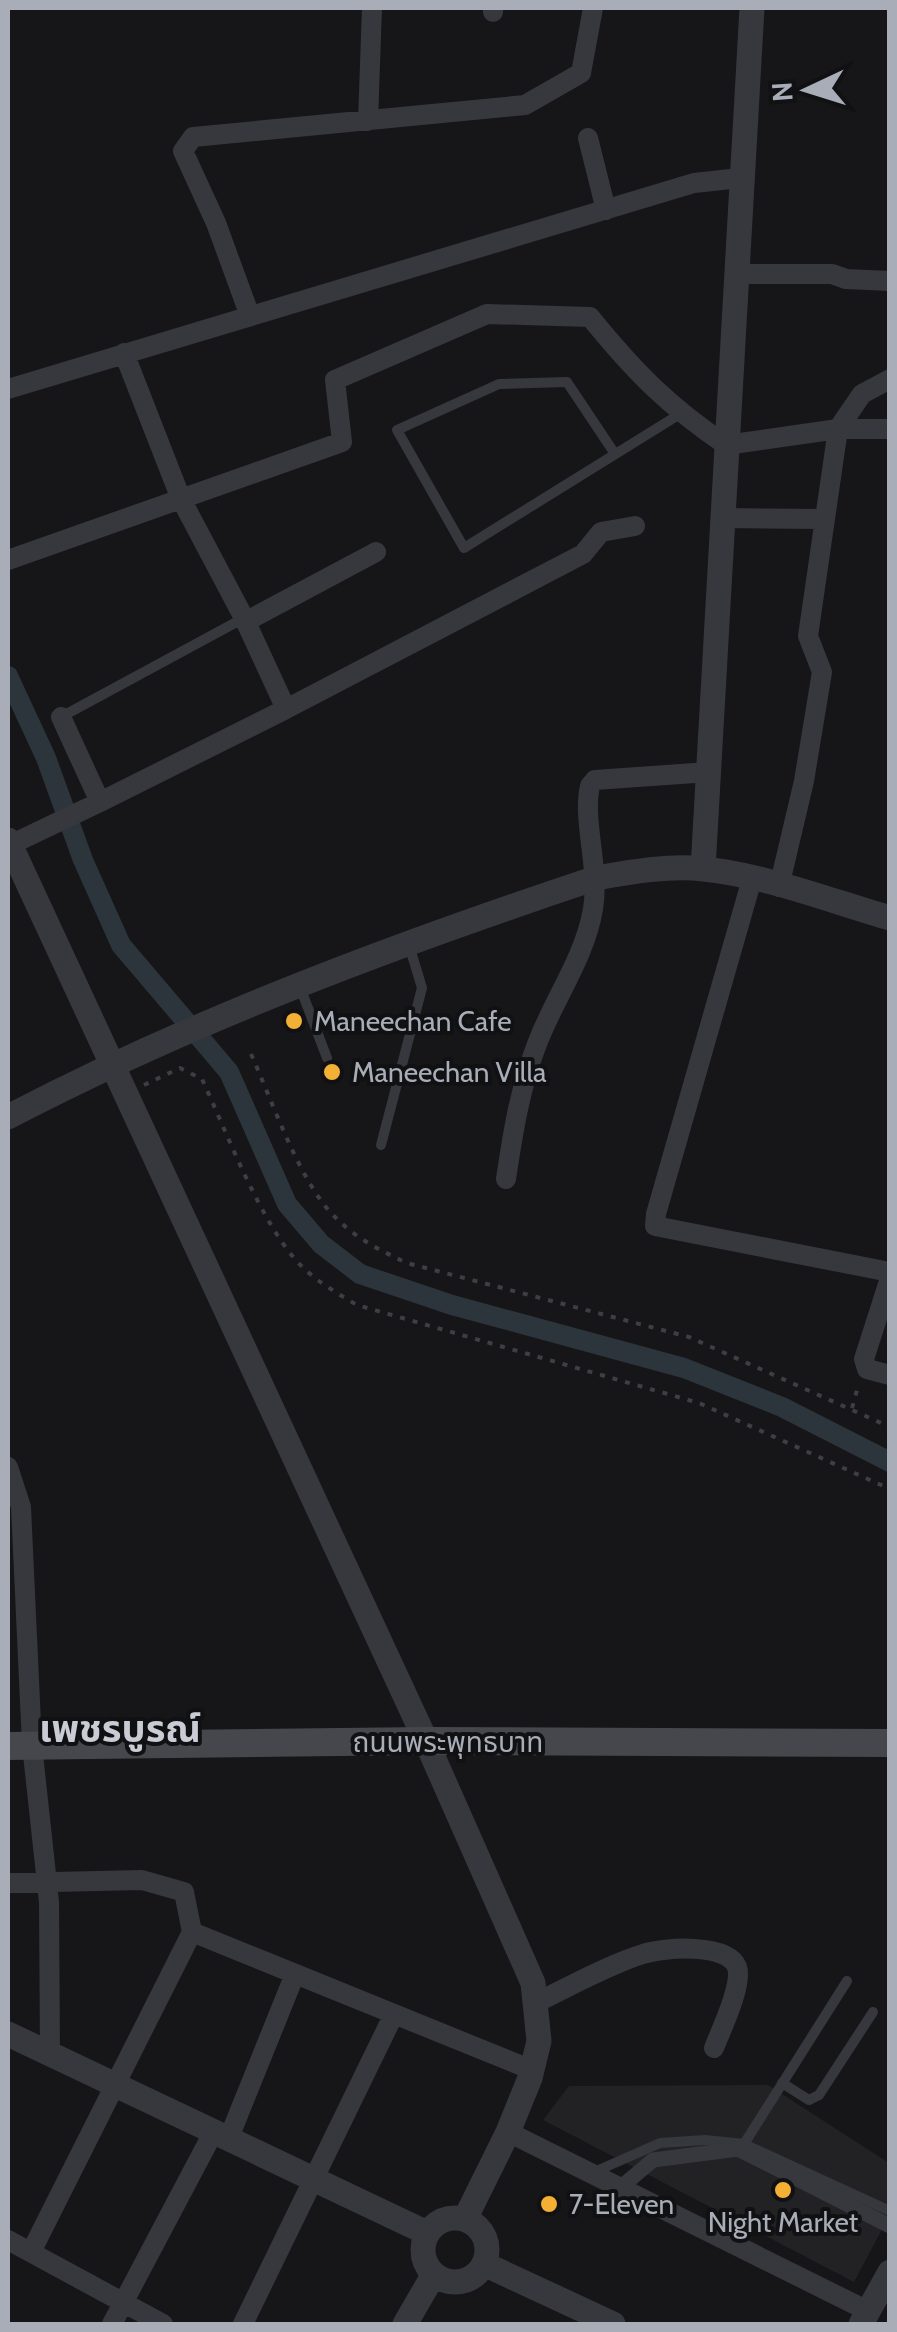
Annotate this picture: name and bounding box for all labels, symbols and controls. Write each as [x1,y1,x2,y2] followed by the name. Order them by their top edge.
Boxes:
[757,40,857,140] north arrow
[764,81,800,103] text: N
[314,1004,511,1038] place label: Maneechan Cafe
[283,1010,305,1032] marker: Maneechan Cafe
[352,1055,547,1089] place label: Maneechan Villa
[321,1061,343,1083] marker: Maneechan Villa
[39,1705,201,1752] district label: เพชรบูรณ์
[353,1725,543,1759] street label: ถนนพระพุทธบาท
[772,2179,794,2201] marker: Night Market
[569,2187,674,2221] place label: 7-Eleven
[538,2193,560,2215] marker: 7-Eleven
[708,2205,858,2239] place label: Night Market

